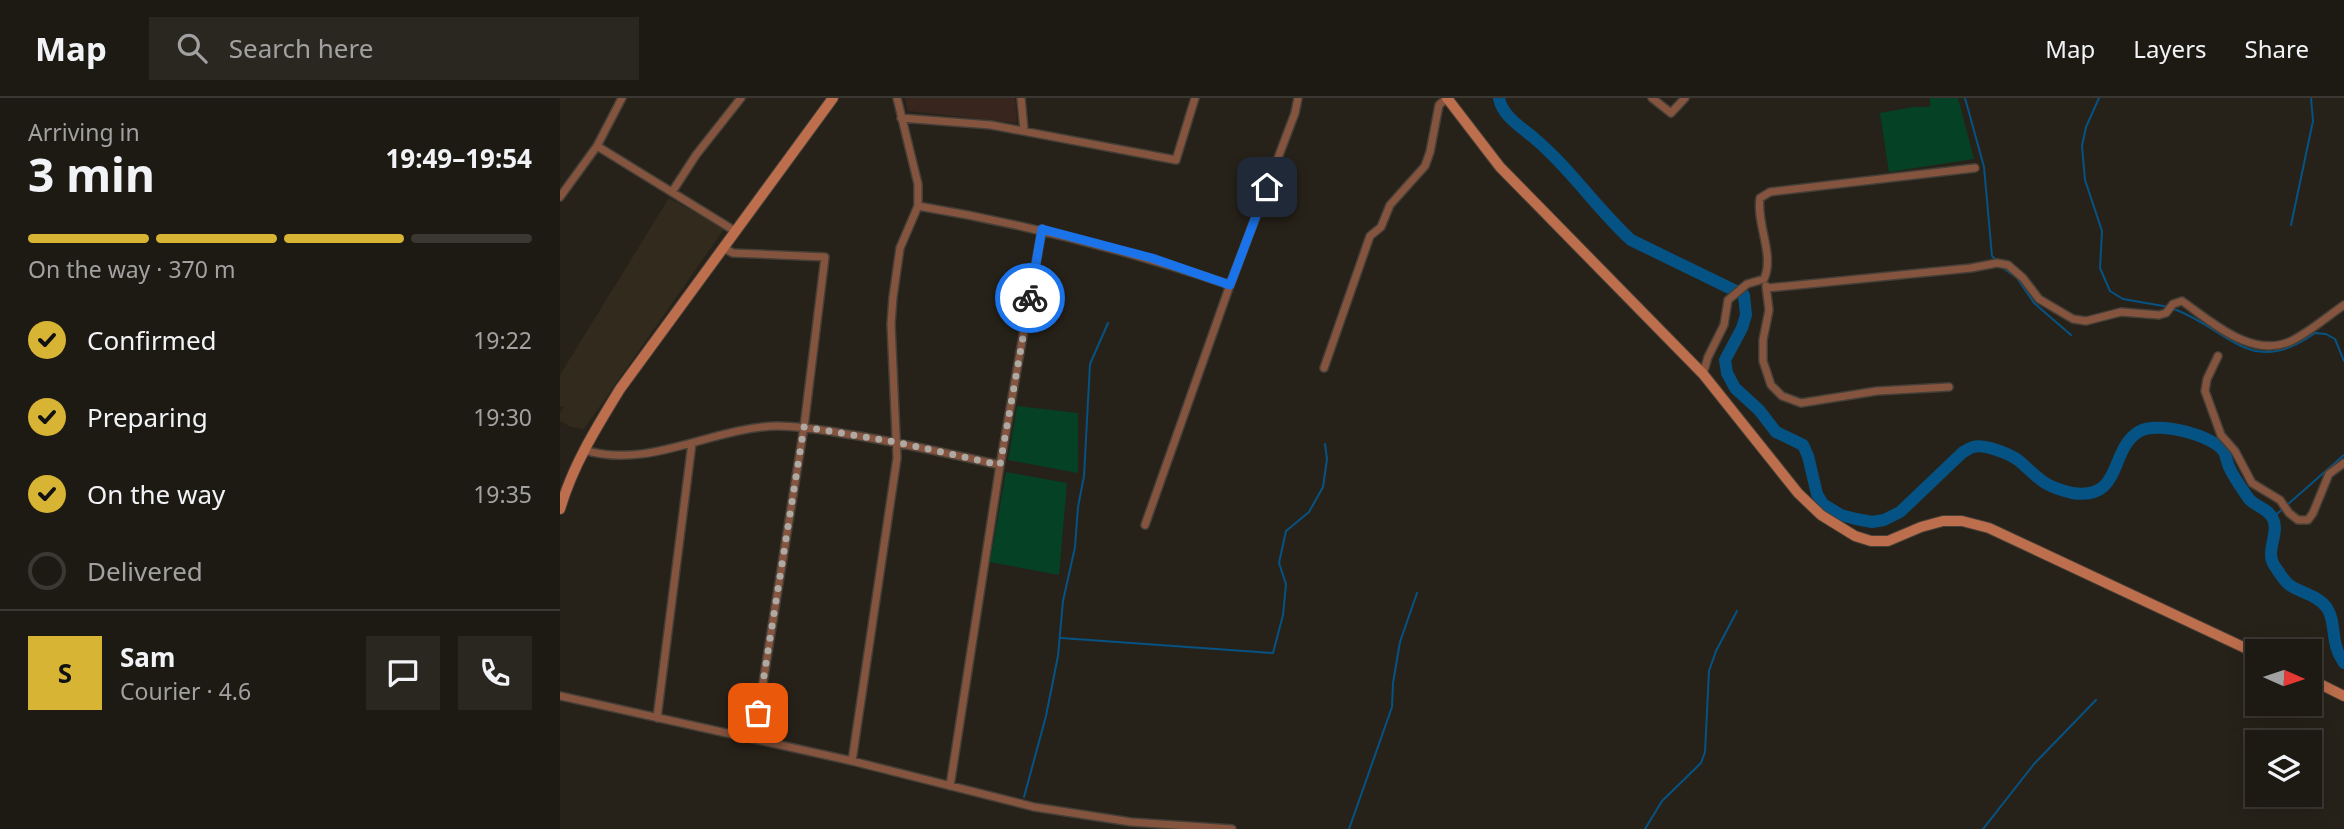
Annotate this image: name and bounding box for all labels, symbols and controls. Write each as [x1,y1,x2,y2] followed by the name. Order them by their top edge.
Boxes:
[149,17,639,80] search box
[35,26,107,71] text: Map
[173,29,211,67] icon: search
[229,30,373,66] text: Search here
[2045,32,2095,65] text: Map
[2133,32,2207,65] text: Layers
[2245,32,2309,65] text: Share
[28,116,140,148] text: Arriving in
[385,140,532,176] text: 19:49–19:54
[28,143,155,205] text: 3 min
[1237,157,1297,217] pin
[1248,168,1286,206] icon: home
[28,253,235,285] text: On the way · 370 m
[995,263,1065,333] courier
[1011,279,1049,317] icon: bike
[28,321,66,359] icon: check
[87,322,217,358] text: Confirmed
[473,324,532,356] text: 19:22
[28,398,66,436] icon: check
[87,399,208,435] text: Preparing
[473,401,532,433] text: 19:30
[28,475,66,513] icon: check
[87,476,225,512] text: On the way
[473,478,532,510] text: 19:35
[87,553,203,589] text: Delivered
[366,636,440,710] button: chat
[458,636,532,710] button: phone
[120,639,175,675] text: Sam
[2245,639,2322,716] north arrow
[2245,639,2322,807] map controls
[58,655,72,691] text: S
[120,675,251,707] text: Courier · 4.6
[728,683,788,743] pin
[739,694,777,732] icon: bag
[2245,730,2322,807] button: layers

